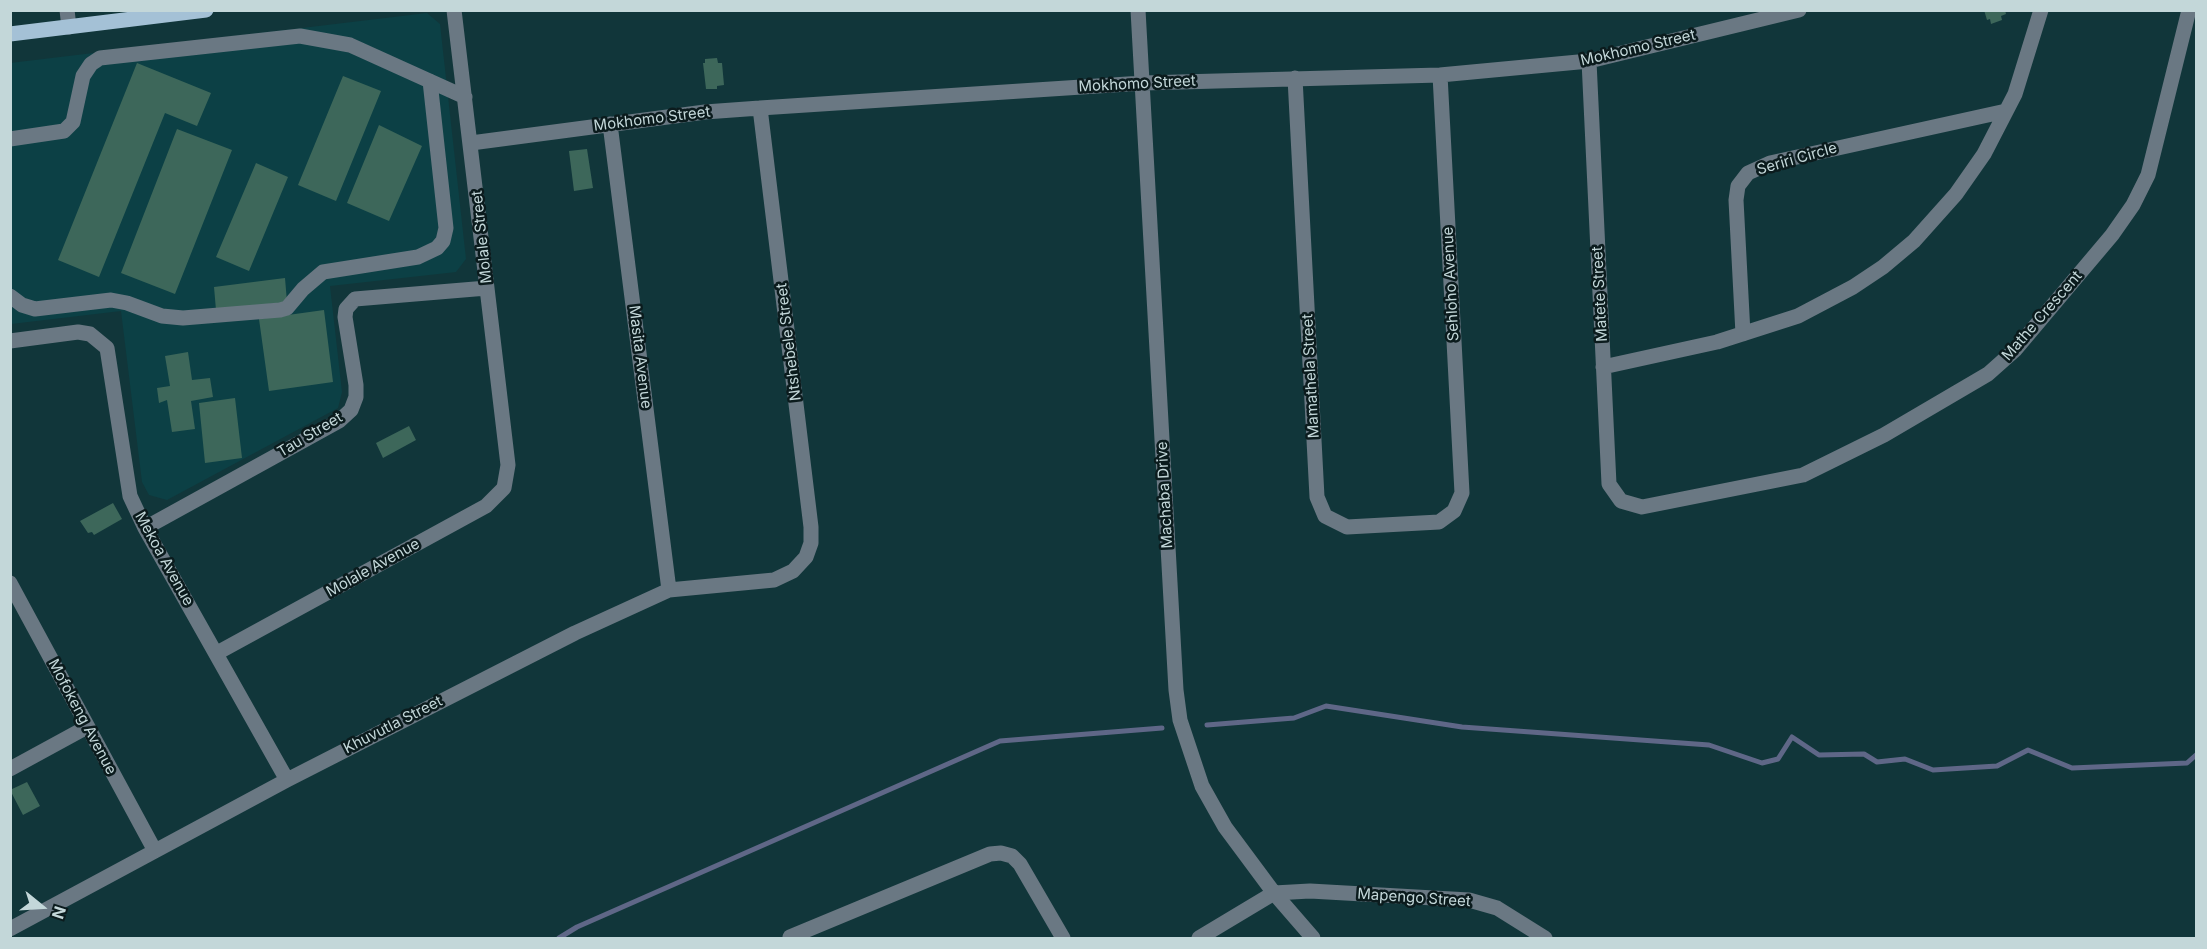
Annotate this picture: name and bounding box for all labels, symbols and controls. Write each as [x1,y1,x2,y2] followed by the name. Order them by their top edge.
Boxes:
[1579,26,1697,70] street label: Mokhomo Street
[1078,72,1196,96] street label: Mokhomo Street
[593,103,711,135] street label: Mokhomo Street
[1755,139,1839,179] street label: Seriri Circle
[468,190,496,284] street label: Molale Street
[1439,226,1463,342] street label: Sehloho Avenue
[1589,246,1611,342] street label: Matete Street
[1998,268,2086,364] street label: Mathe Crescent
[773,282,805,402] street label: Ntshebele Street
[625,304,655,410] street label: Masita Avenue
[1299,313,1323,439] street label: Mamathela Street
[274,409,346,461] street label: Tau Street
[1153,441,1177,549] street label: Machaba Drive
[131,509,197,609] street label: Mekoa Avenue
[323,535,423,601] street label: Molale Avenue
[44,656,120,778] street label: Mofokeng Avenue
[341,692,445,758] street label: Khuvutla Street
[12,877,72,937] north arrow
[1357,885,1471,911] street label: Mapengo Street
[48,904,71,921] text: N

